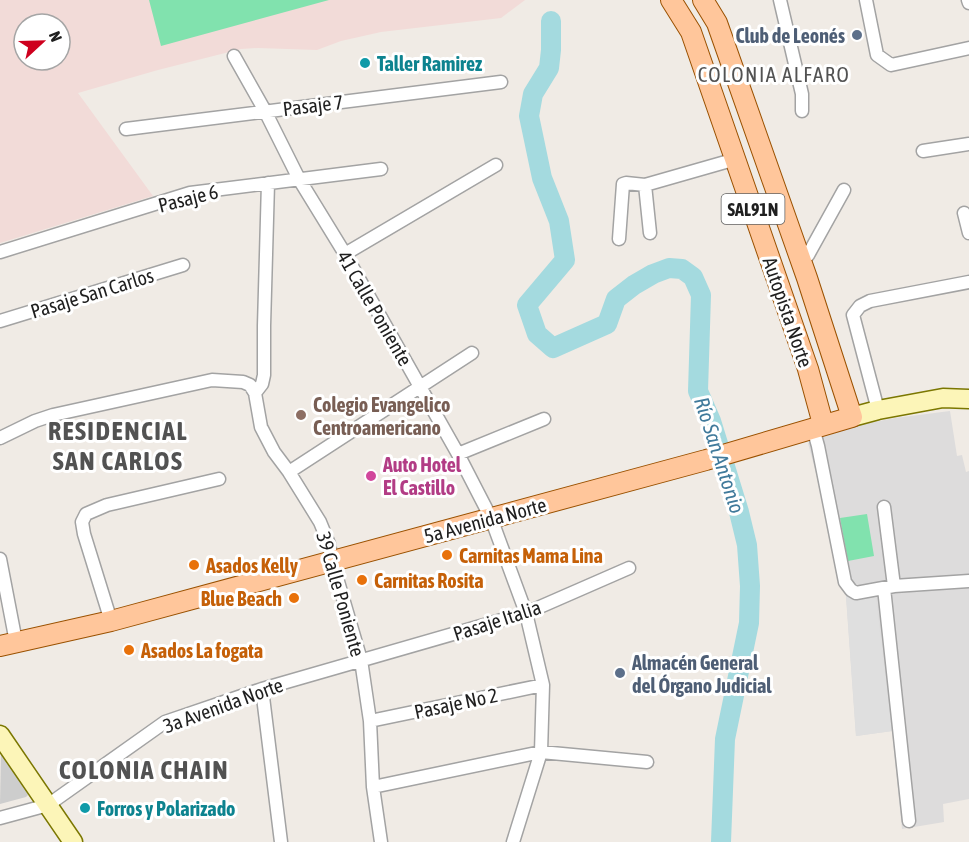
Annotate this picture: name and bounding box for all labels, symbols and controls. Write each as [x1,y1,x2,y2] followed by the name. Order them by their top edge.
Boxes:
[12,12,72,72] north arrow
[736,24,845,47] place label: Club de Leonés
[850,28,864,42] marker: Club de Leonés
[46,29,66,44] text: N
[377,52,483,75] place label: Taller Ramirez
[358,56,372,70] marker: Taller Ramirez
[698,62,850,86] district label: COLONIA ALFARO
[281,90,345,120] street label: Pasaje 7
[156,179,220,217] street label: Pasaje 6
[722,194,784,224] road number: SAL91N
[333,246,417,370] street label: 41 Calle Poniente
[758,254,818,370] street label: Autopista Norte
[28,263,156,323] street label: Pasaje San Carlos
[313,393,450,439] place label: Colegio Evangelico Centroamericano
[690,394,750,516] water label: Río San Antonio
[294,408,308,422] marker: Colegio Evangelico Centroamericano
[48,416,188,476] district label: RESIDENCIAL SAN CARLOS
[382,453,462,499] place label: Auto Hotel El Castillo
[364,469,378,483] marker: Auto Hotel El Castillo
[421,493,549,547] street label: 5a Avenida Norte
[312,529,370,659] street label: 39 Calle Poniente
[459,544,603,567] place label: Carnitas Mama Lina
[440,548,454,562] marker: Carnitas Mama Lina
[205,554,299,577] place label: Asados Kelly
[187,558,201,572] marker: Asados Kelly
[374,569,483,592] place label: Carnitas Rosita
[355,573,369,587] marker: Carnitas Rosita
[201,587,282,610] place label: Blue Beach
[287,591,301,605] marker: Blue Beach
[450,595,544,645] street label: Pasaje Italia
[140,639,263,662] place label: Asados La fogata
[122,643,136,657] marker: Asados La fogata
[631,651,772,697] place label: Almacén General del Órgano Judicial
[613,666,627,680] marker: Almacén General del Órgano Judicial
[160,673,286,737] street label: 3a Avenida Norte
[412,683,500,723] street label: Pasaje No 2
[59,755,229,785] district label: COLONIA CHAIN
[97,797,236,820] place label: Forros y Polarizado
[78,801,92,815] marker: Forros y Polarizado

